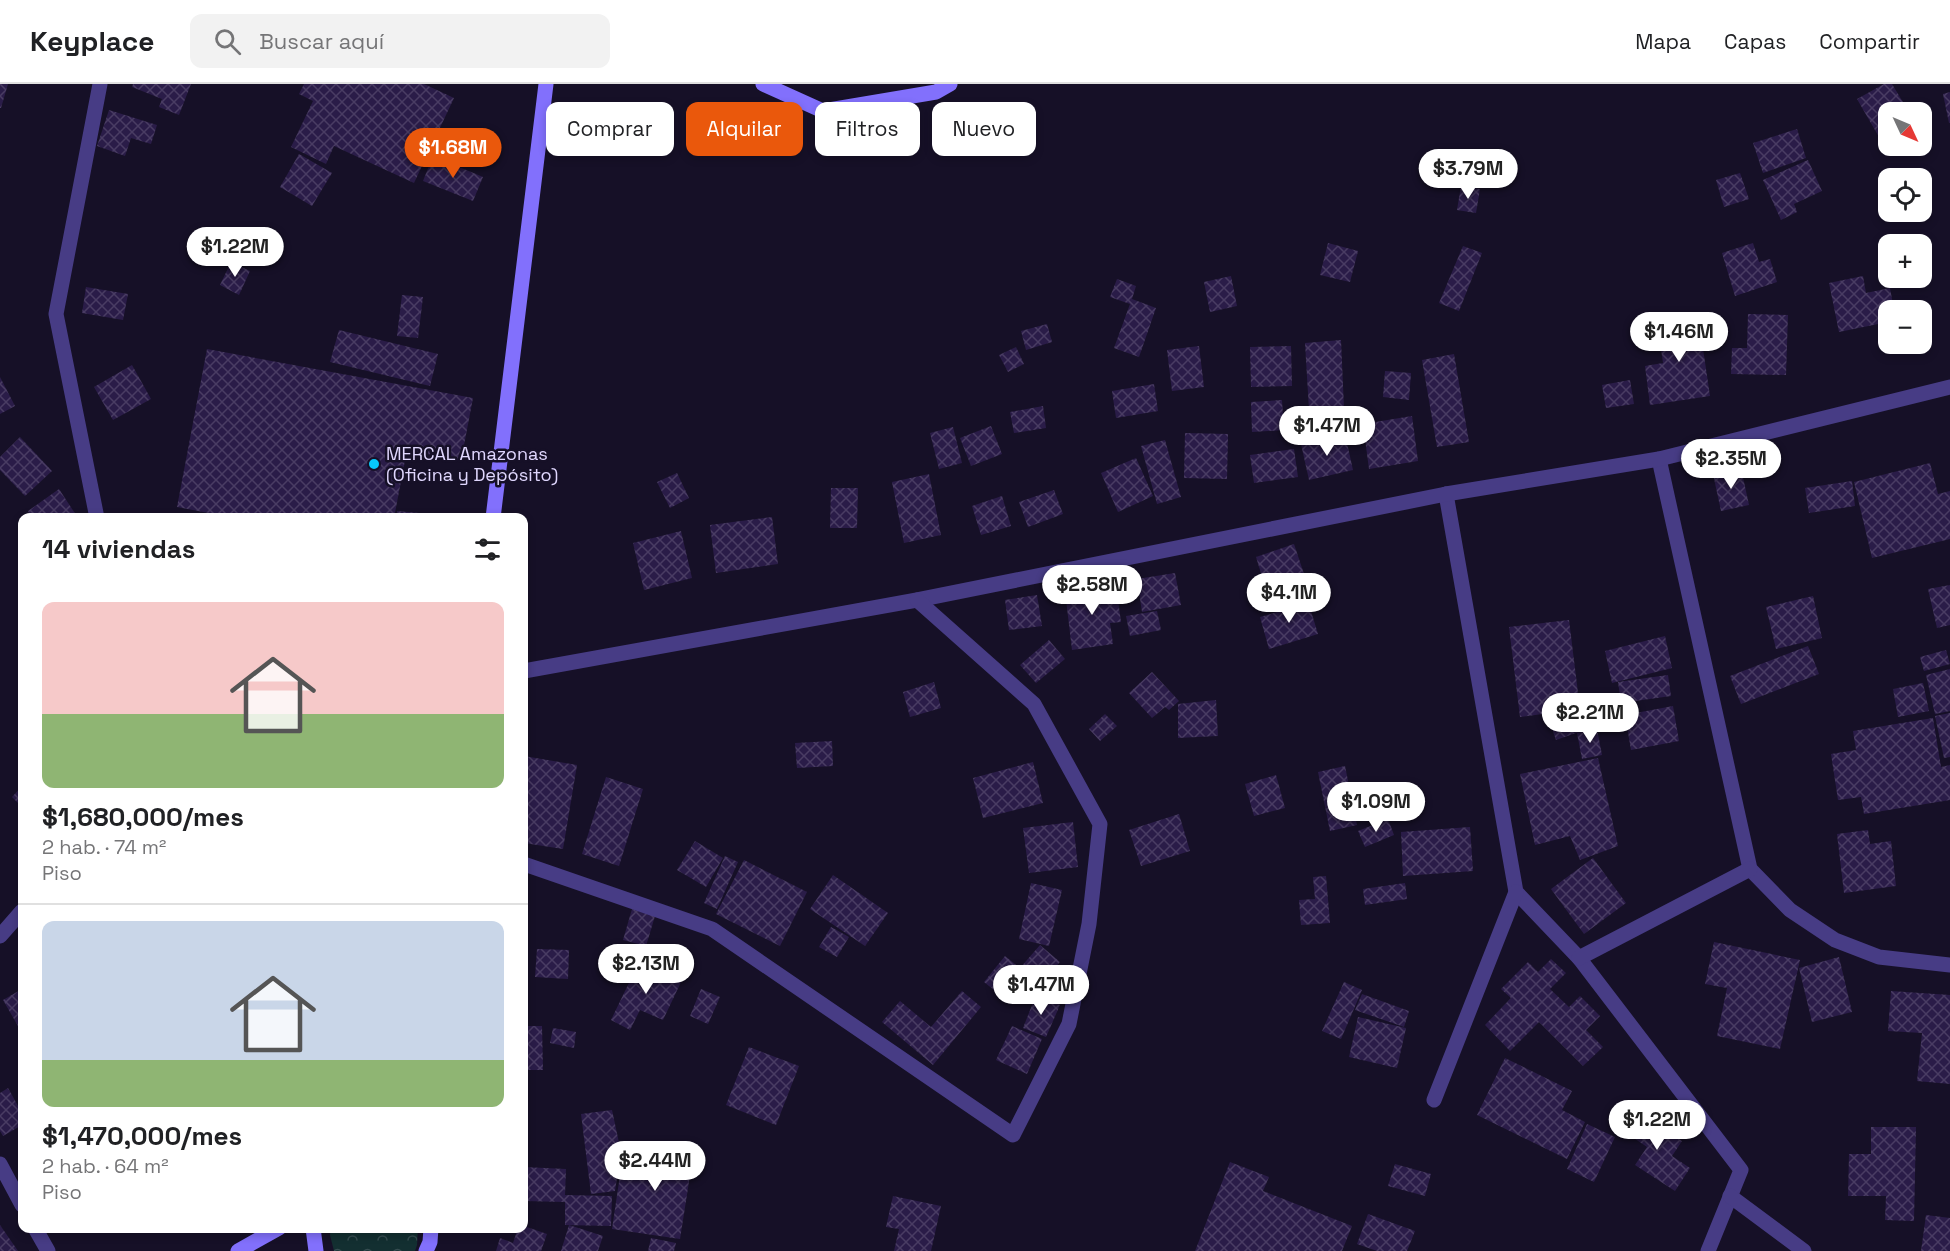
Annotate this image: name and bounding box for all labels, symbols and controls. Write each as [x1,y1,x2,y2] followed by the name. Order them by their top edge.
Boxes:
[190,14,610,68] search box
[30,23,154,59] text: Keyplace
[211,25,244,58] icon: search
[259,27,384,55] text: Buscar aquí
[1635,28,1691,55] text: Mapa
[1724,28,1786,55] text: Capas
[1819,28,1920,55] text: Compartir
[546,102,674,156] chip: Comprar
[686,102,803,156] chip: Alquilar
[815,102,920,156] chip: Filtros
[932,102,1036,156] chip: Nuevo
[1878,102,1932,156] north arrow
[1878,102,1932,354] map controls
[404,128,502,179] pin: $1.68M
[419,134,487,160] text: $1.68M
[1419,149,1517,200] pin: $3.79M
[1433,155,1503,181] text: $3.79M
[1878,168,1932,222] button: locate
[186,227,284,278] pin: $1.22M
[201,233,269,259] text: $1.22M
[1878,234,1932,288] button: +
[1878,300,1932,354] button: −
[1630,312,1728,363] pin: $1.46M
[1644,318,1714,344] text: $1.46M
[1278,406,1376,457] pin: $1.47M
[1293,412,1361,438] text: $1.47M
[1682,439,1780,490] pin: $2.35M
[386,442,558,486] place label: MERCAL Amazonas (Oficina y Depósito)
[1695,445,1767,471] text: $2.35M
[367,457,381,471] marker: MERCAL Amazonas (Oficina y Depósito)
[42,532,195,566] text: 14 viviendas
[471,533,504,566] icon: filters
[1043,565,1141,616] pin: $2.58M
[1056,571,1128,597] text: $2.58M
[1247,573,1331,624] pin: $4.1M
[1261,579,1317,605] text: $4.1M
[219,641,327,749] icon: home
[1541,693,1639,744] pin: $2.21M
[1556,699,1624,725] text: $2.21M
[1327,782,1425,833] pin: $1.09M
[1341,788,1411,814] text: $1.09M
[42,800,244,834] text: $1,680,000/mes
[42,834,166,860] text: 2 hab. · 74 m²
[42,860,82,886] text: Piso
[597,944,695,995] pin: $2.13M
[612,950,680,976] text: $2.13M
[219,960,327,1068] icon: home
[992,965,1090,1016] pin: $1.47M
[1007,971,1075,997] text: $1.47M
[1608,1100,1706,1151] pin: $1.22M
[1623,1106,1691,1132] text: $1.22M
[42,1119,242,1153] text: $1,470,000/mes
[606,1141,704,1192] pin: $2.44M
[618,1147,692,1173] text: $2.44M
[42,1153,169,1179] text: 2 hab. · 64 m²
[42,1179,82,1205] text: Piso

